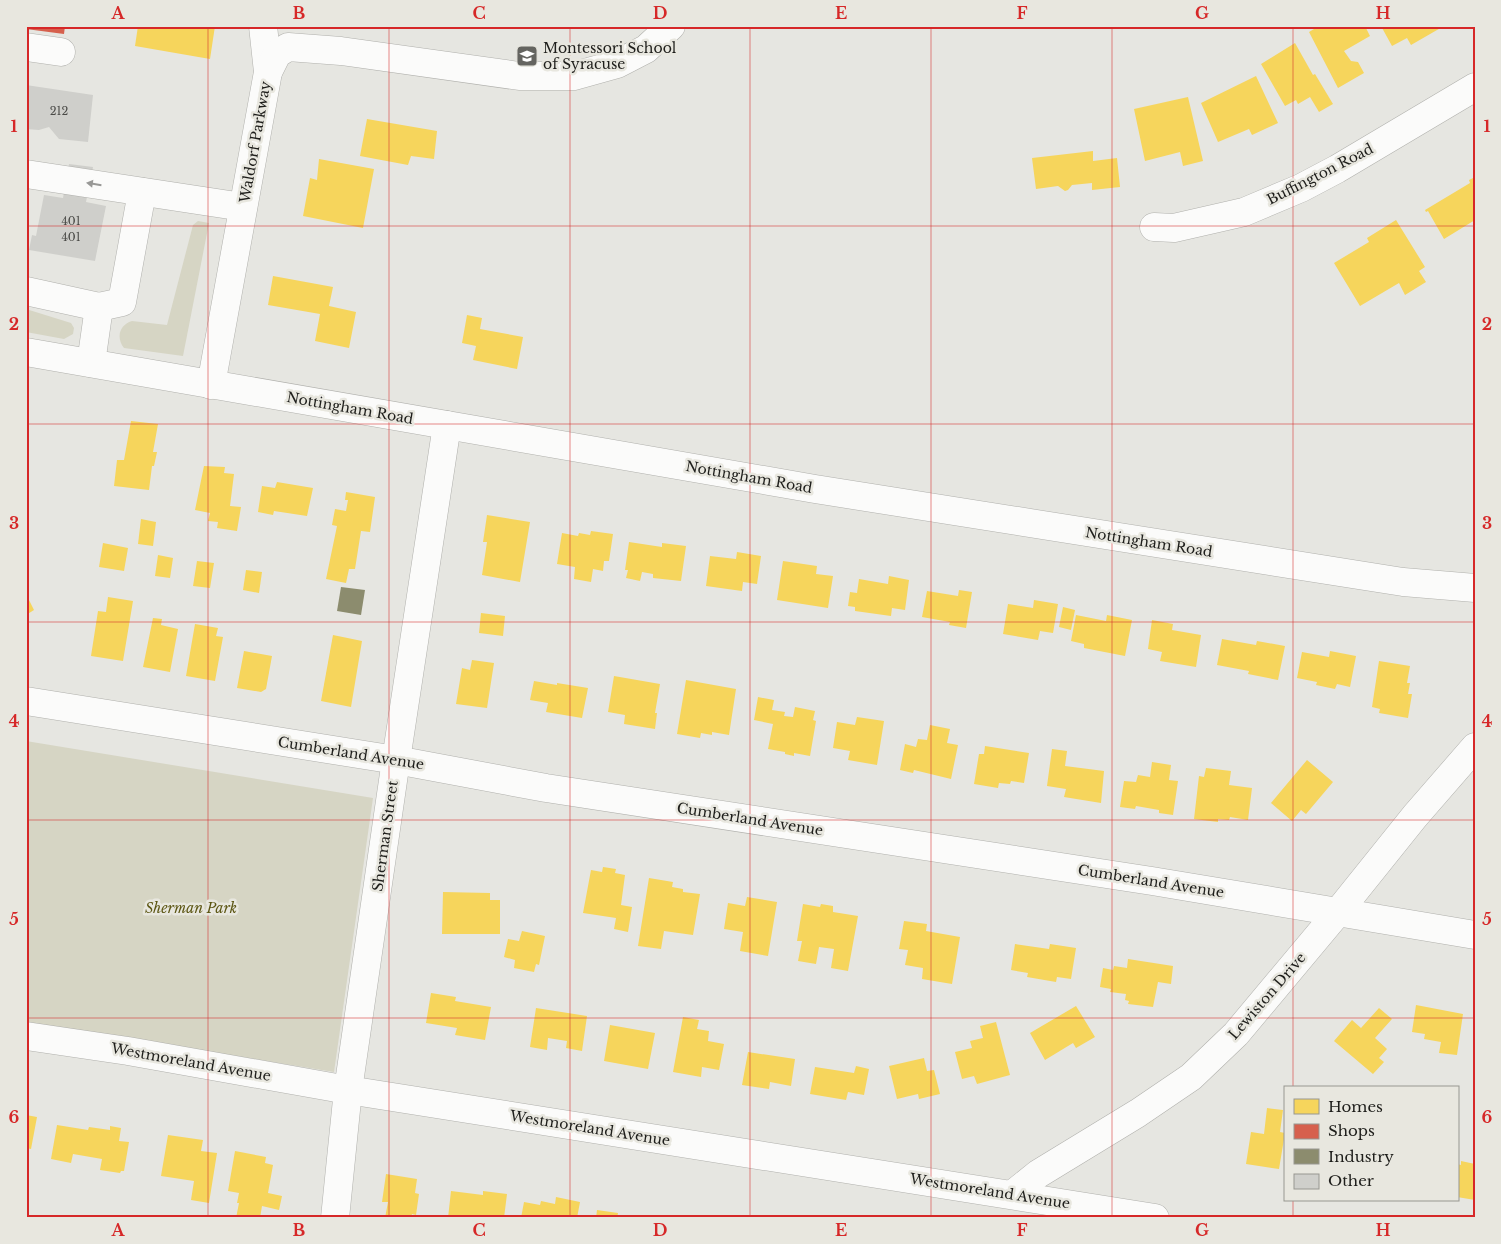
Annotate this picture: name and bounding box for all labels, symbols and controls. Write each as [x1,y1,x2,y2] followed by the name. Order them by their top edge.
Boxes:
[111,3,126,23] text: A
[293,3,306,23] text: B
[472,3,486,23] text: C
[653,3,667,23] text: D
[835,3,847,23] text: E
[1016,3,1028,23] text: F
[1195,3,1209,23] text: G
[1375,3,1391,23] text: H
[543,39,677,73] place label: Montessori School of Syracuse
[515,44,539,68] school or university icon: Montessori School of Syracuse
[235,80,275,205] street label: Waldorf Parkway
[50,104,68,118] house number: 212
[11,116,18,136] text: 1
[1484,116,1491,136] text: 1
[1264,139,1377,209] street label: Buffington Road
[85,180,101,188] one-way arrow
[61,214,81,228] house number: 401
[61,230,81,244] house number: 401
[9,314,19,334] text: 2
[1482,314,1492,334] text: 2
[285,388,415,428] street label: Nottingham Road
[684,457,814,497] street label: Nottingham Road
[9,513,19,533] text: 3
[1482,513,1492,533] text: 3
[1084,523,1214,561] street label: Nottingham Road
[9,711,19,731] text: 4
[1482,711,1492,731] text: 4
[277,733,425,773] street label: Cumberland Avenue
[368,779,402,893] street label: Sherman Street
[676,799,824,839] street label: Cumberland Avenue
[1077,861,1225,901] street label: Cumberland Avenue
[145,899,237,917] park label: Sherman Park
[9,909,19,929] text: 5
[1482,909,1492,929] text: 5
[1224,949,1310,1043] street label: Lewiston Drive
[109,1039,272,1085] street label: Westmoreland Avenue
[1284,1086,1458,1202] legend
[1328,1097,1383,1116] text: Homes
[508,1106,671,1150] street label: Westmoreland Avenue
[9,1107,20,1127] text: 6
[1482,1107,1493,1127] text: 6
[1328,1121,1375,1140] text: Shops
[1328,1147,1394,1166] text: Industry
[908,1169,1071,1213] street label: Westmoreland Avenue
[1328,1171,1375,1190] text: Other
[111,1220,126,1240] text: A
[293,1220,306,1240] text: B
[472,1220,486,1240] text: C
[653,1220,667,1240] text: D
[835,1220,847,1240] text: E
[1016,1220,1028,1240] text: F
[1195,1220,1209,1240] text: G
[1375,1220,1391,1240] text: H

